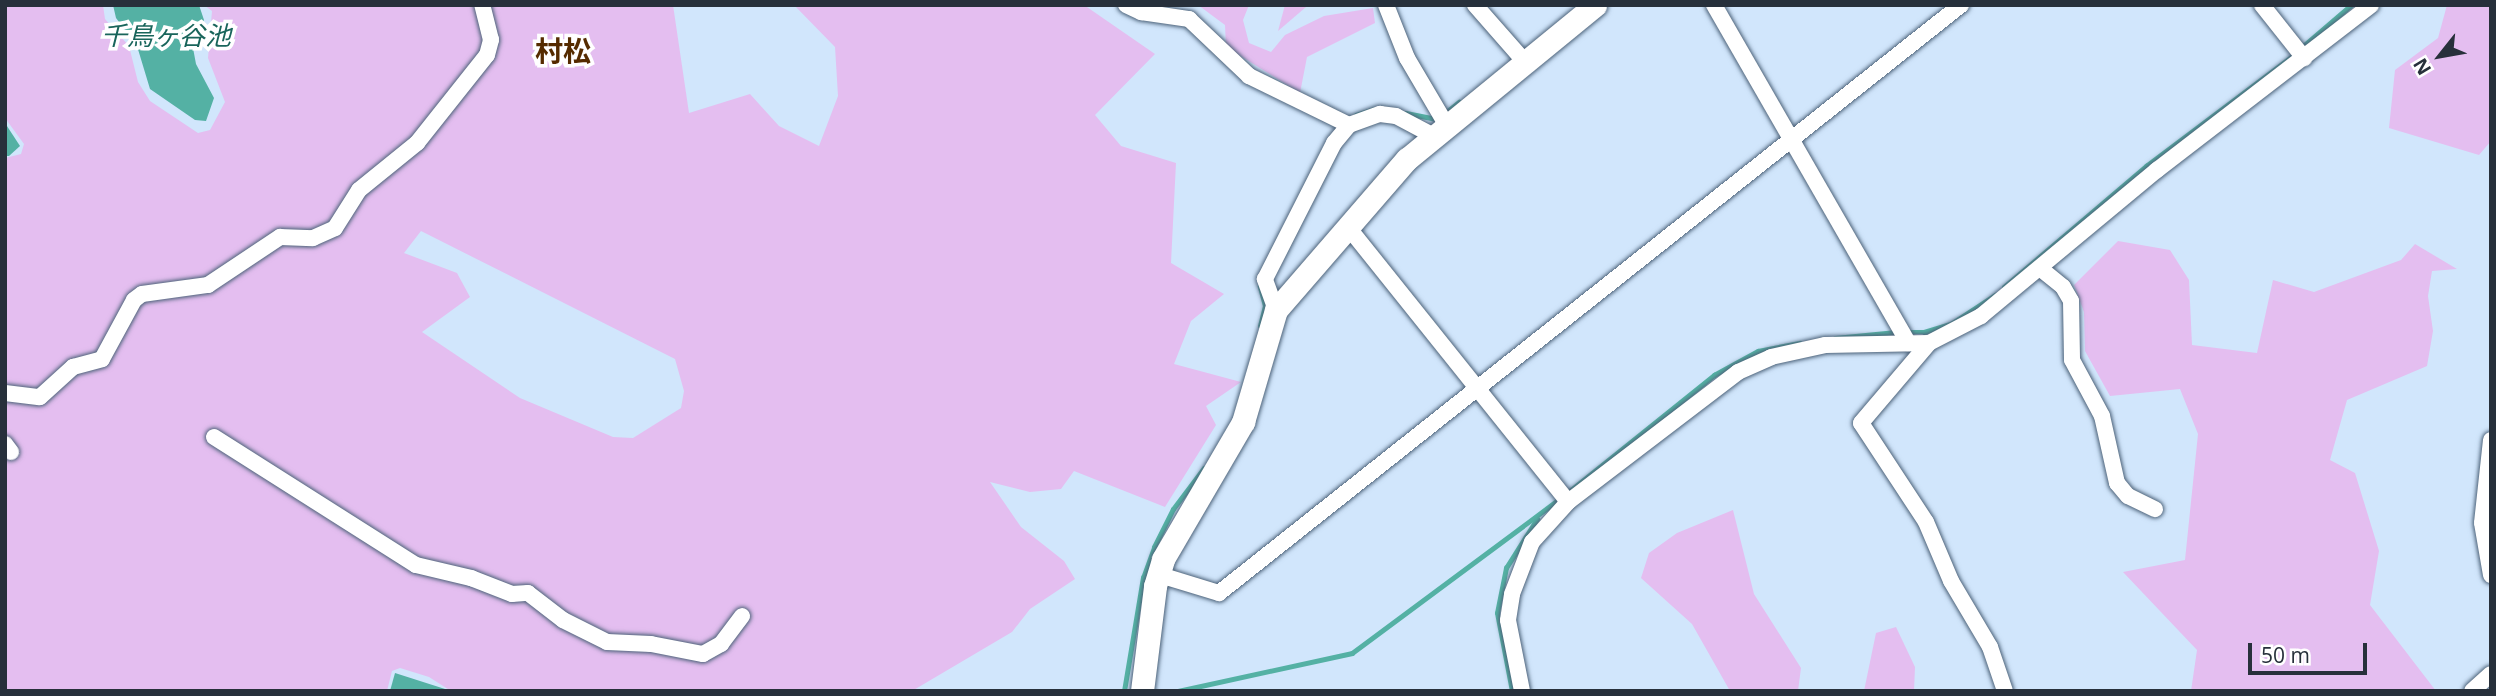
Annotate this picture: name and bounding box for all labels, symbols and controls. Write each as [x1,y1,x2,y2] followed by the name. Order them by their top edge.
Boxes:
[101,20,231,52] water label: 千鳥ヶ谷池
[2405,21,2475,91] north arrow
[535,33,591,67] district label: 村松
[2407,54,2437,80] text: N
[2251,630,2370,674] scale bar
[2261,641,2310,669] text: 50 m

